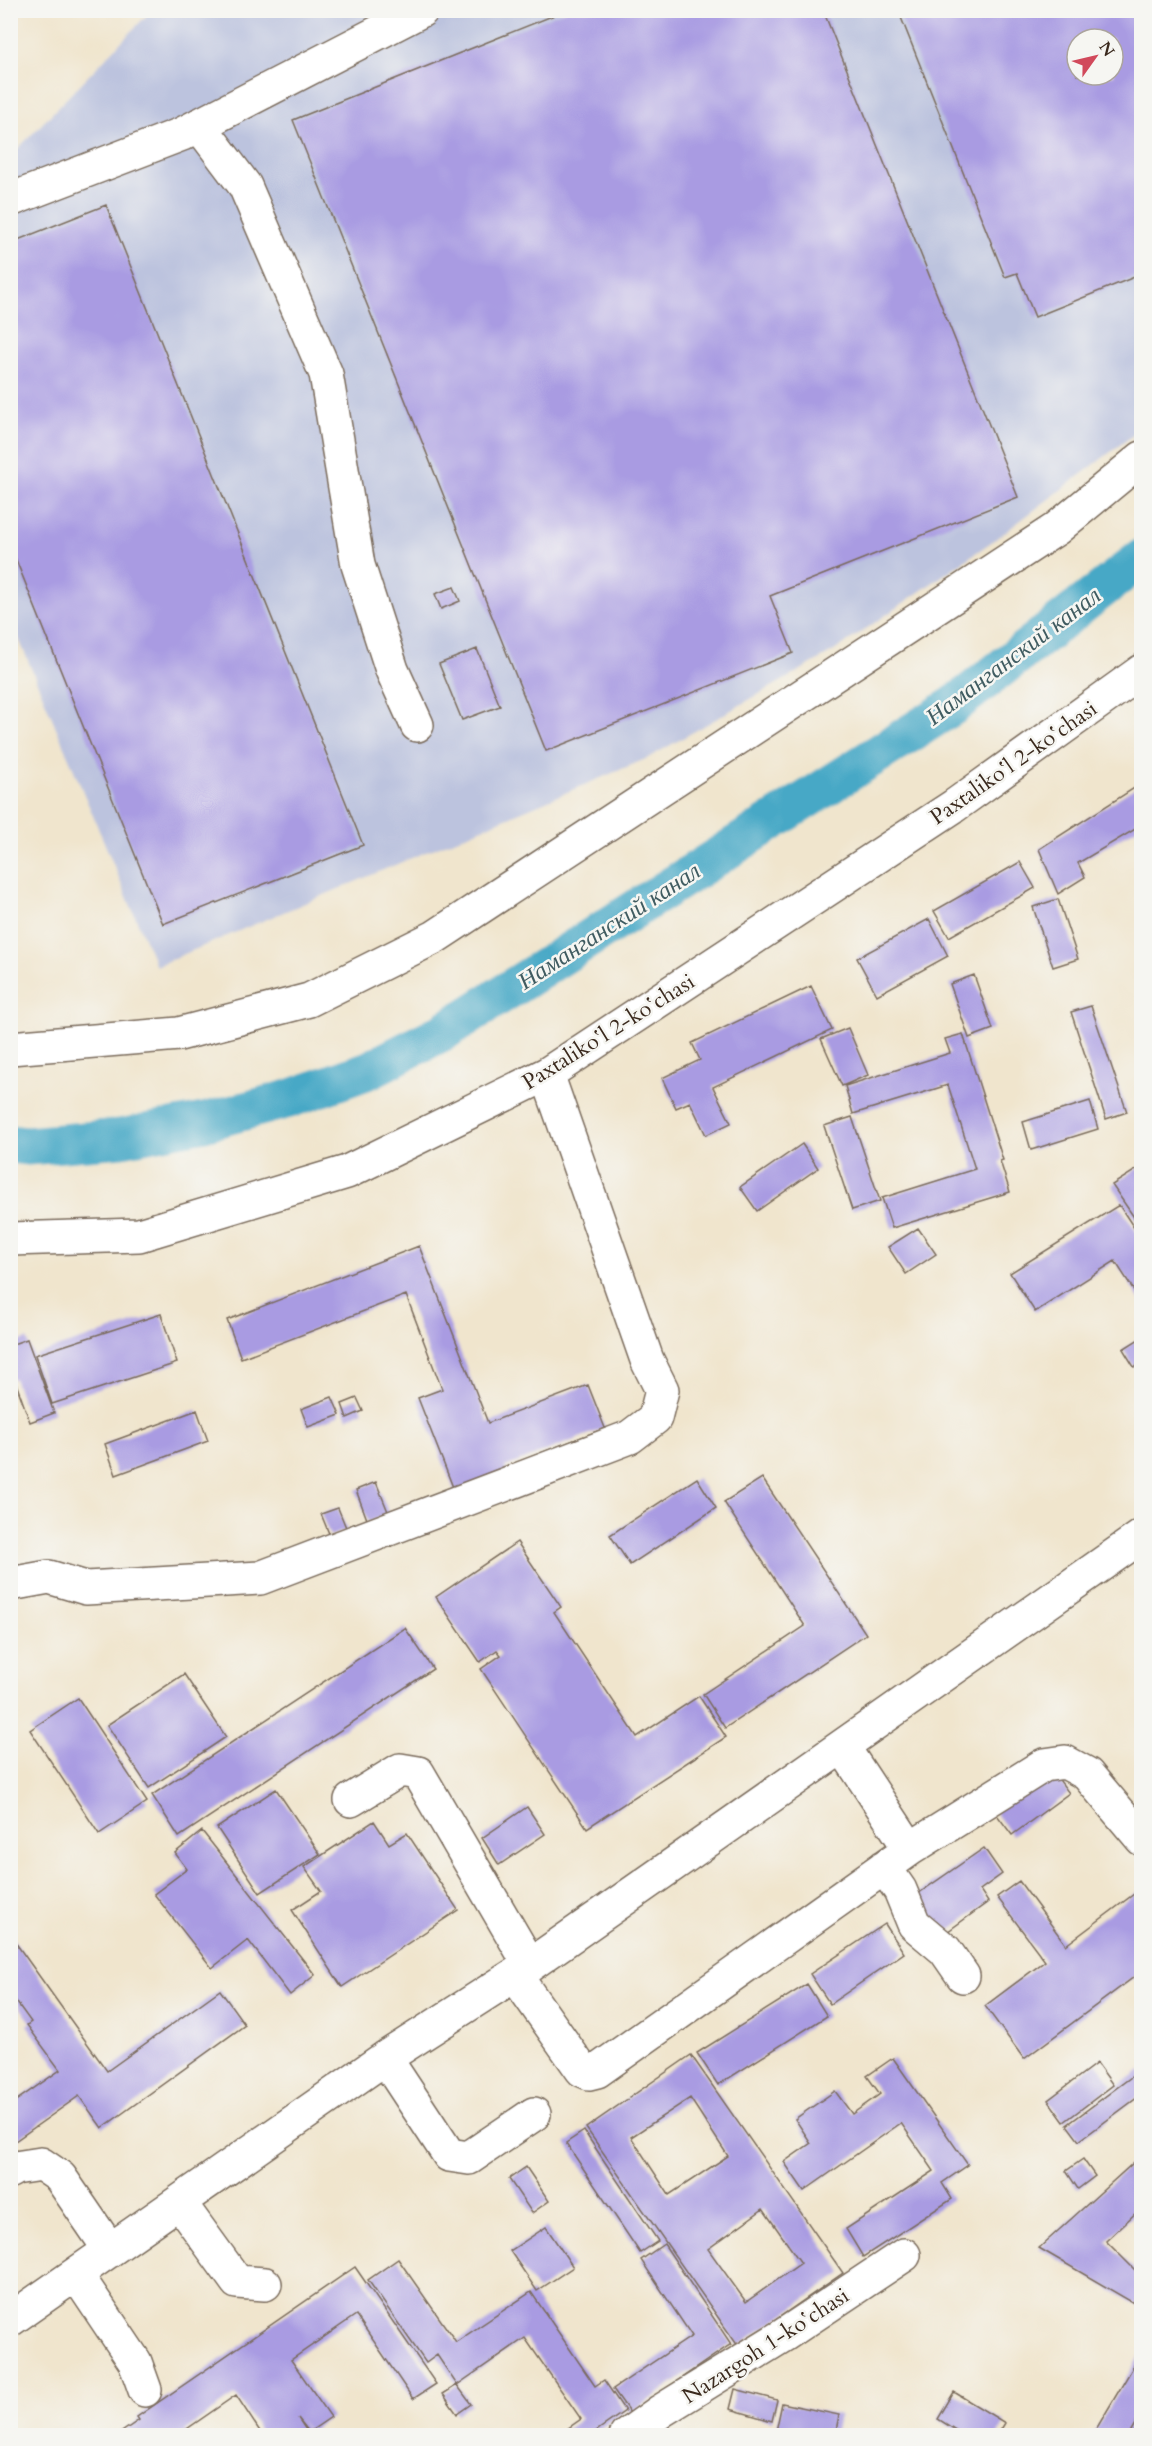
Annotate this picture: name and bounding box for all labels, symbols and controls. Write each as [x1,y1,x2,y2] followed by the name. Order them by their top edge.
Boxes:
[1065,27,1125,87] north arrow
[1094,37,1120,61] text: N
[918,580,1108,734] water label: Наманганский канал
[924,694,1103,832] street label: Paxtalikoʻl 2-koʻchasi
[511,855,707,998] water label: Наманганский канал
[517,967,700,1097] street label: Paxtalikoʻl 2-koʻchasi
[676,2281,855,2411] street label: Nazargoh 1-koʻchasi

